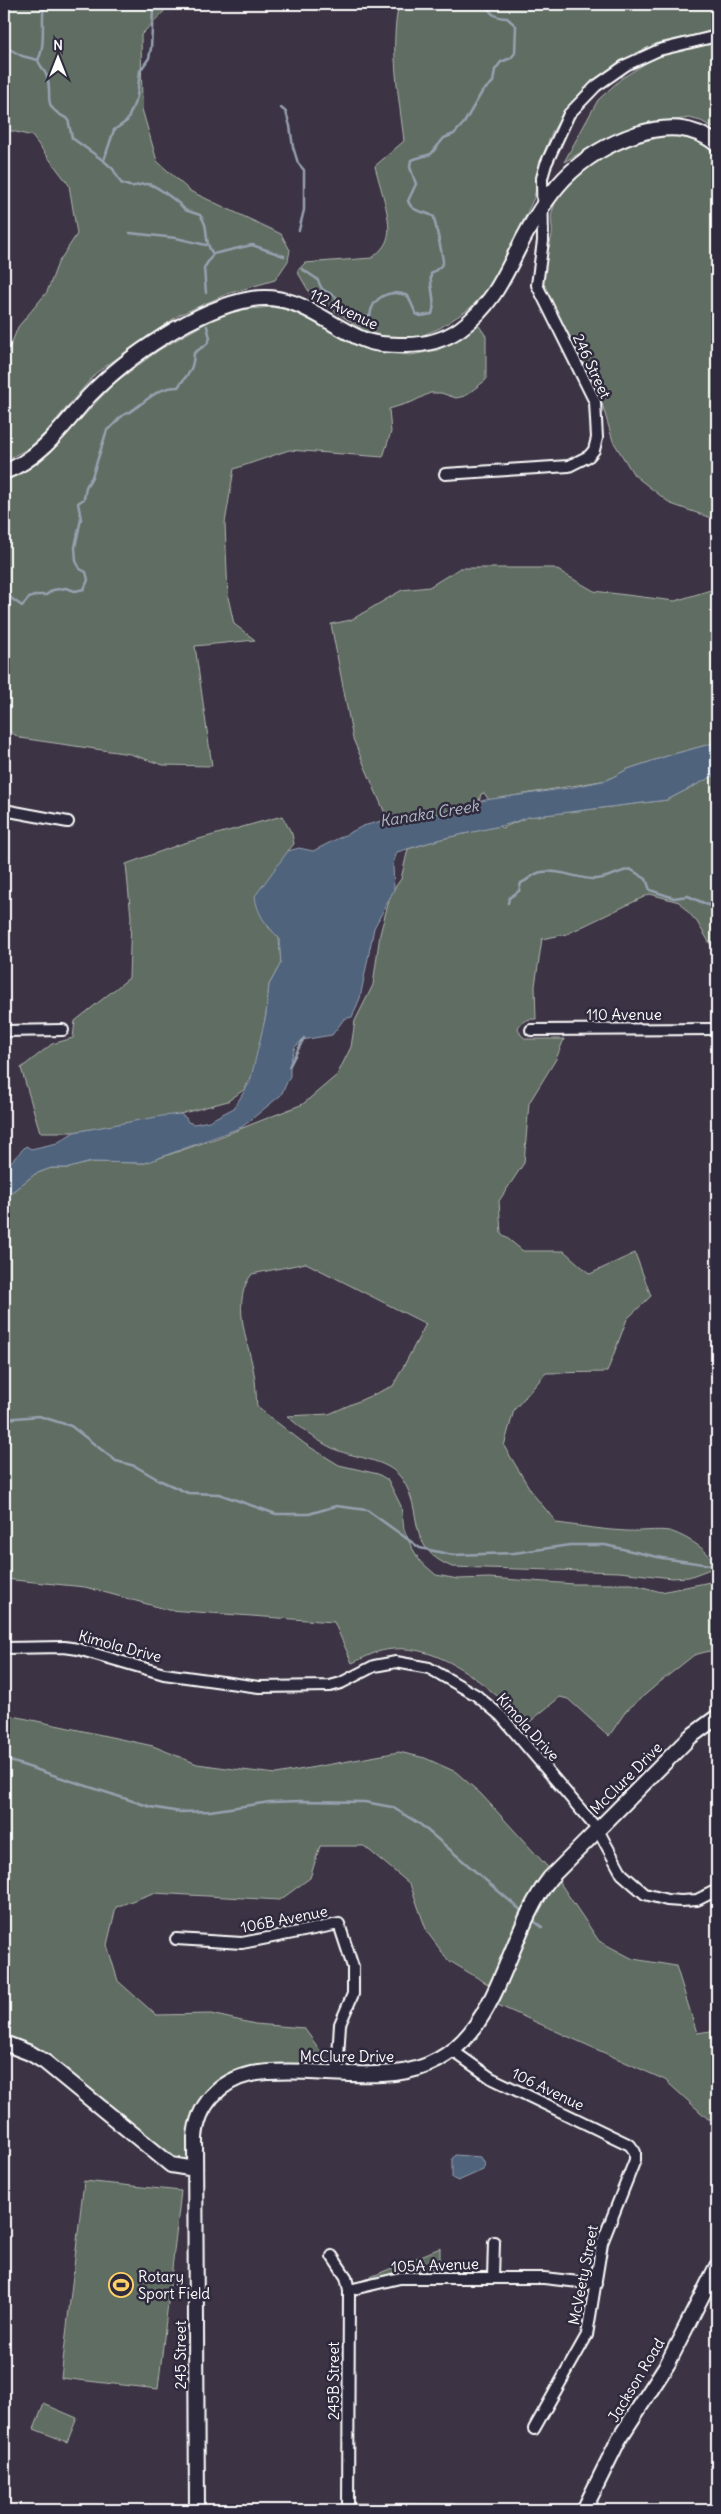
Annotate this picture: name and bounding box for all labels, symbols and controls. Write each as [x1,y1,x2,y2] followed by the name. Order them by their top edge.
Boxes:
[32,32,82,82] north arrow
[53,36,63,54] text: N
[307,284,381,334] street label: 112 Avenue
[569,331,615,401] street label: 246 Street
[378,795,482,831] water label: Kanaka Creek
[586,1005,662,1024] street label: 110 Avenue
[76,1626,164,1666] street label: Kimola Drive
[492,1689,564,1765] street label: Kimola Drive
[586,1738,666,1818] street label: McClure Drive
[239,1901,329,1937] street label: 106B Avenue
[300,2047,394,2066] street label: McClure Drive
[509,2063,587,2115] street label: 106 Avenue
[564,2223,602,2327] street label: McVeety Street
[391,2254,479,2276] street label: 105A Avenue
[138,2267,210,2303] place label: Rotary Sport Field
[108,2272,134,2298] sports icon: Rotary Sport Field
[171,2321,190,2389] street label: 245 Street
[604,2335,668,2425] street label: Jackson Road
[324,2342,343,2420] street label: 245B Street

